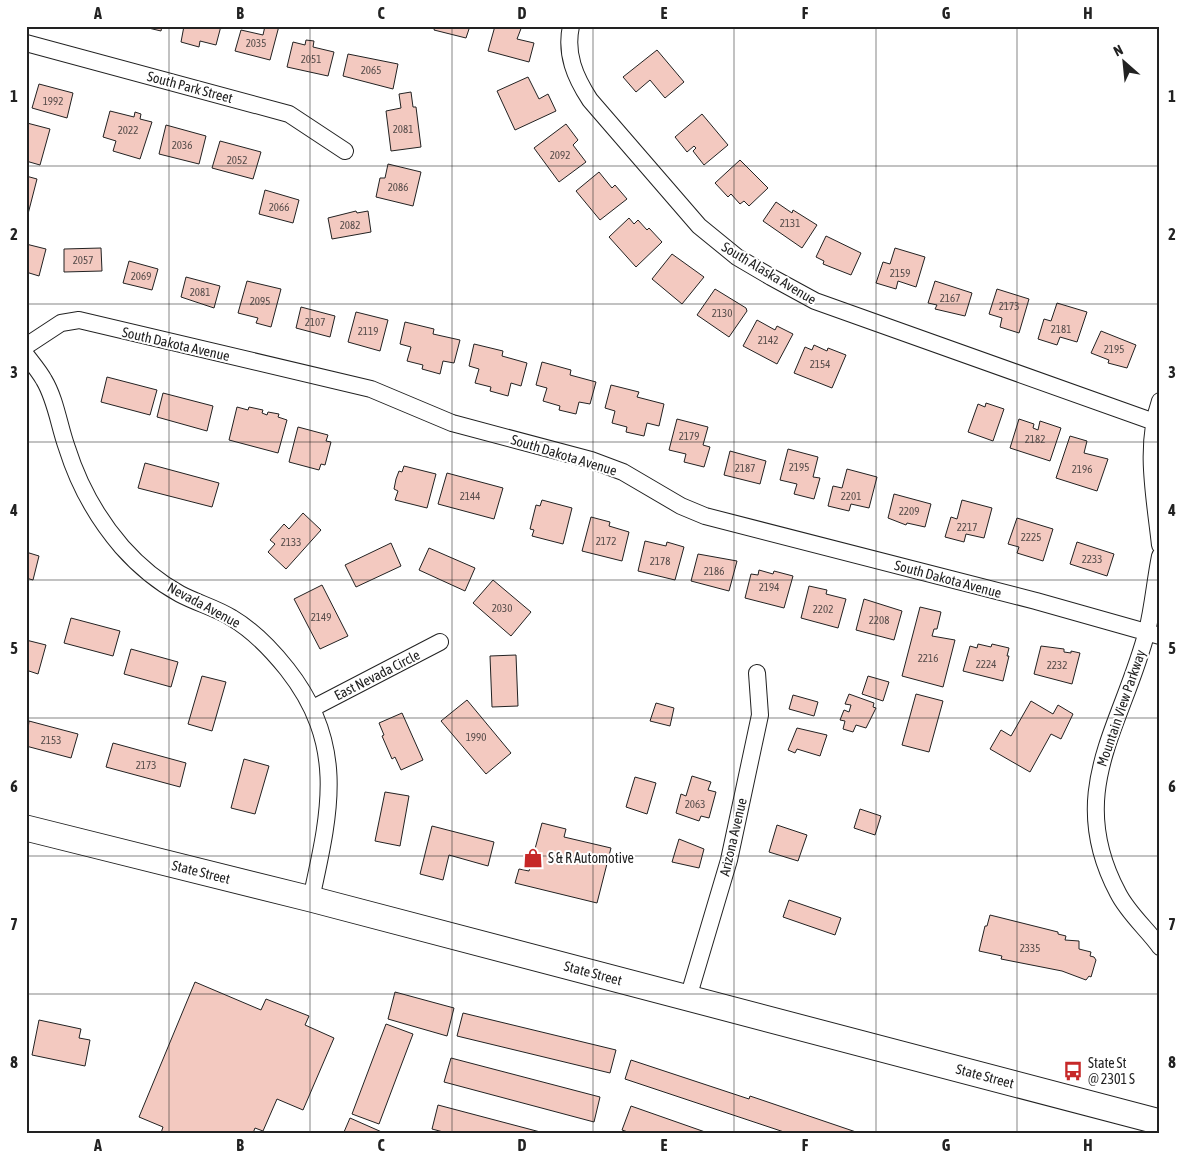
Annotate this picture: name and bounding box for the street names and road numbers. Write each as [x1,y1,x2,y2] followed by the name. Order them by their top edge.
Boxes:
[145,68,235,106] street label: South Park Street
[719,239,819,307] street label: South Alaska Avenue
[121,324,231,364] street label: South Dakota Avenue
[509,431,619,479] street label: South Dakota Avenue
[893,557,1003,601] street label: South Dakota Avenue
[165,579,243,631] street label: Nevada Avenue
[332,647,422,703] street label: East Nevada Circle
[1094,647,1149,768] street label: Mountain View Parkway
[716,796,750,878] street label: Arizona Avenue
[170,857,232,887] street label: State Street
[562,958,624,988] street label: State Street
[954,1061,1016,1091] street label: State Street

